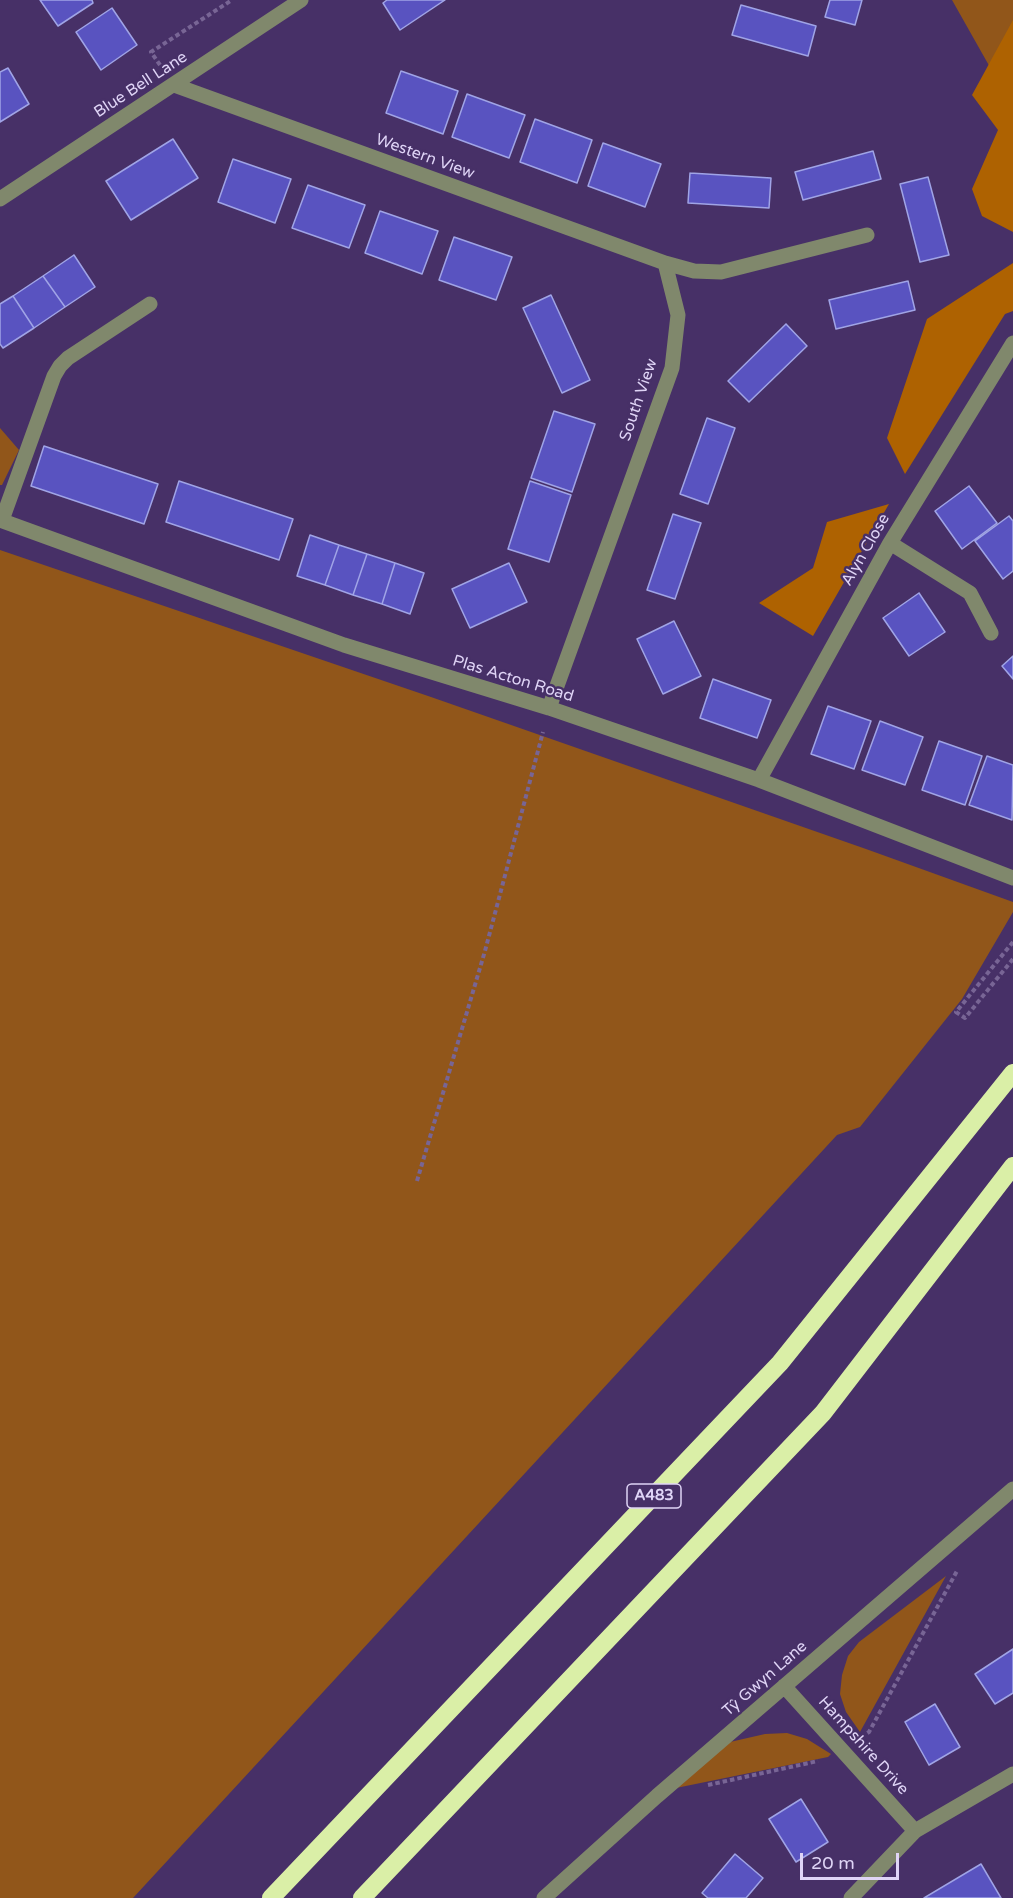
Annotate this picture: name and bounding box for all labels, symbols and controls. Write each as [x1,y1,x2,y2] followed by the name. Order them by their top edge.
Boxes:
[91,48,191,122] street label: Blue Bell Lane
[373,130,477,184] street label: Western View
[616,356,662,444] street label: South View
[838,511,894,589] street label: Alyn Close
[450,651,576,707] street label: Plas Acton Road
[627,1484,681,1508] road number: A483
[719,1637,811,1721] street label: Tŷ Gwyn Lane
[814,1693,912,1799] street label: Hampshire Drive
[803,1841,902,1879] scale bar
[811,1852,855,1874] text: 20 m

